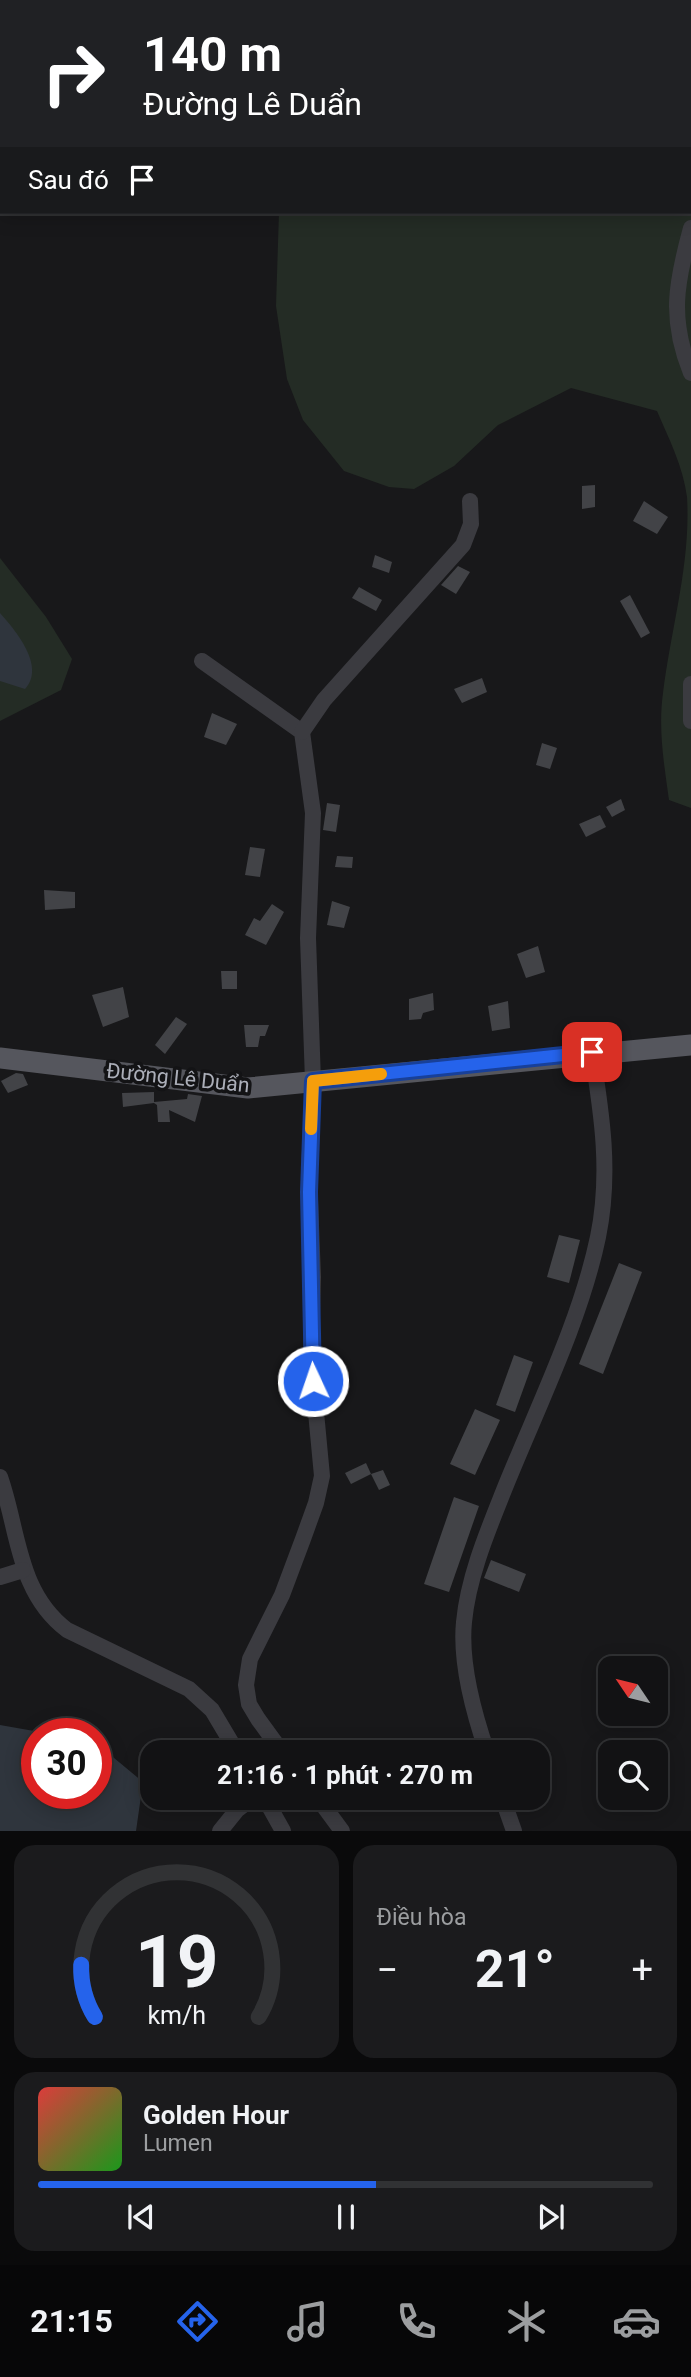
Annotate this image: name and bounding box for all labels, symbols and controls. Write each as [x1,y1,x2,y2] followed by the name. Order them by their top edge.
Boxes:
[143,26,282,83] text: 140 m
[28,28,119,119] icon: right
[143,85,362,123] text: Đường Lê Duẩn
[123,161,161,199] icon: arrive
[28,165,109,195] text: Sau đó
[562,1022,622,1082] pin
[573,1033,611,1071] icon: arrive
[105,1059,251,1097] street label: Đường Lê Duẩn
[276,1344,350,1418] position arrow
[598,1656,668,1726] north arrow
[598,1656,668,1810] map controls
[21,1718,112,1809] speed limit sign: 30
[598,1740,668,1810] button: search
[217,1760,473,1790] text: 21:16 · 1 phút · 270 m
[377,1904,466,1931] text: Điều hòa
[134,1920,218,2006] text: 19
[475,1939,555,2000] text: 21°
[377,1948,398,1992] text: −
[631,1948,653,1992] text: +
[147,2001,206,2030] text: km/h
[143,2100,289,2130] text: Golden Hour
[143,2130,213,2157] text: Lumen
[122,2198,160,2236] icon: previous
[327,2198,365,2236] icon: pause
[532,2198,570,2236] icon: next
[173,2297,222,2346] icon: directions
[283,2297,332,2346] icon: music
[392,2297,441,2346] icon: phone
[502,2297,551,2346] icon: climate
[612,2297,661,2346] icon: car
[30,2302,113,2340] text: 21:15

